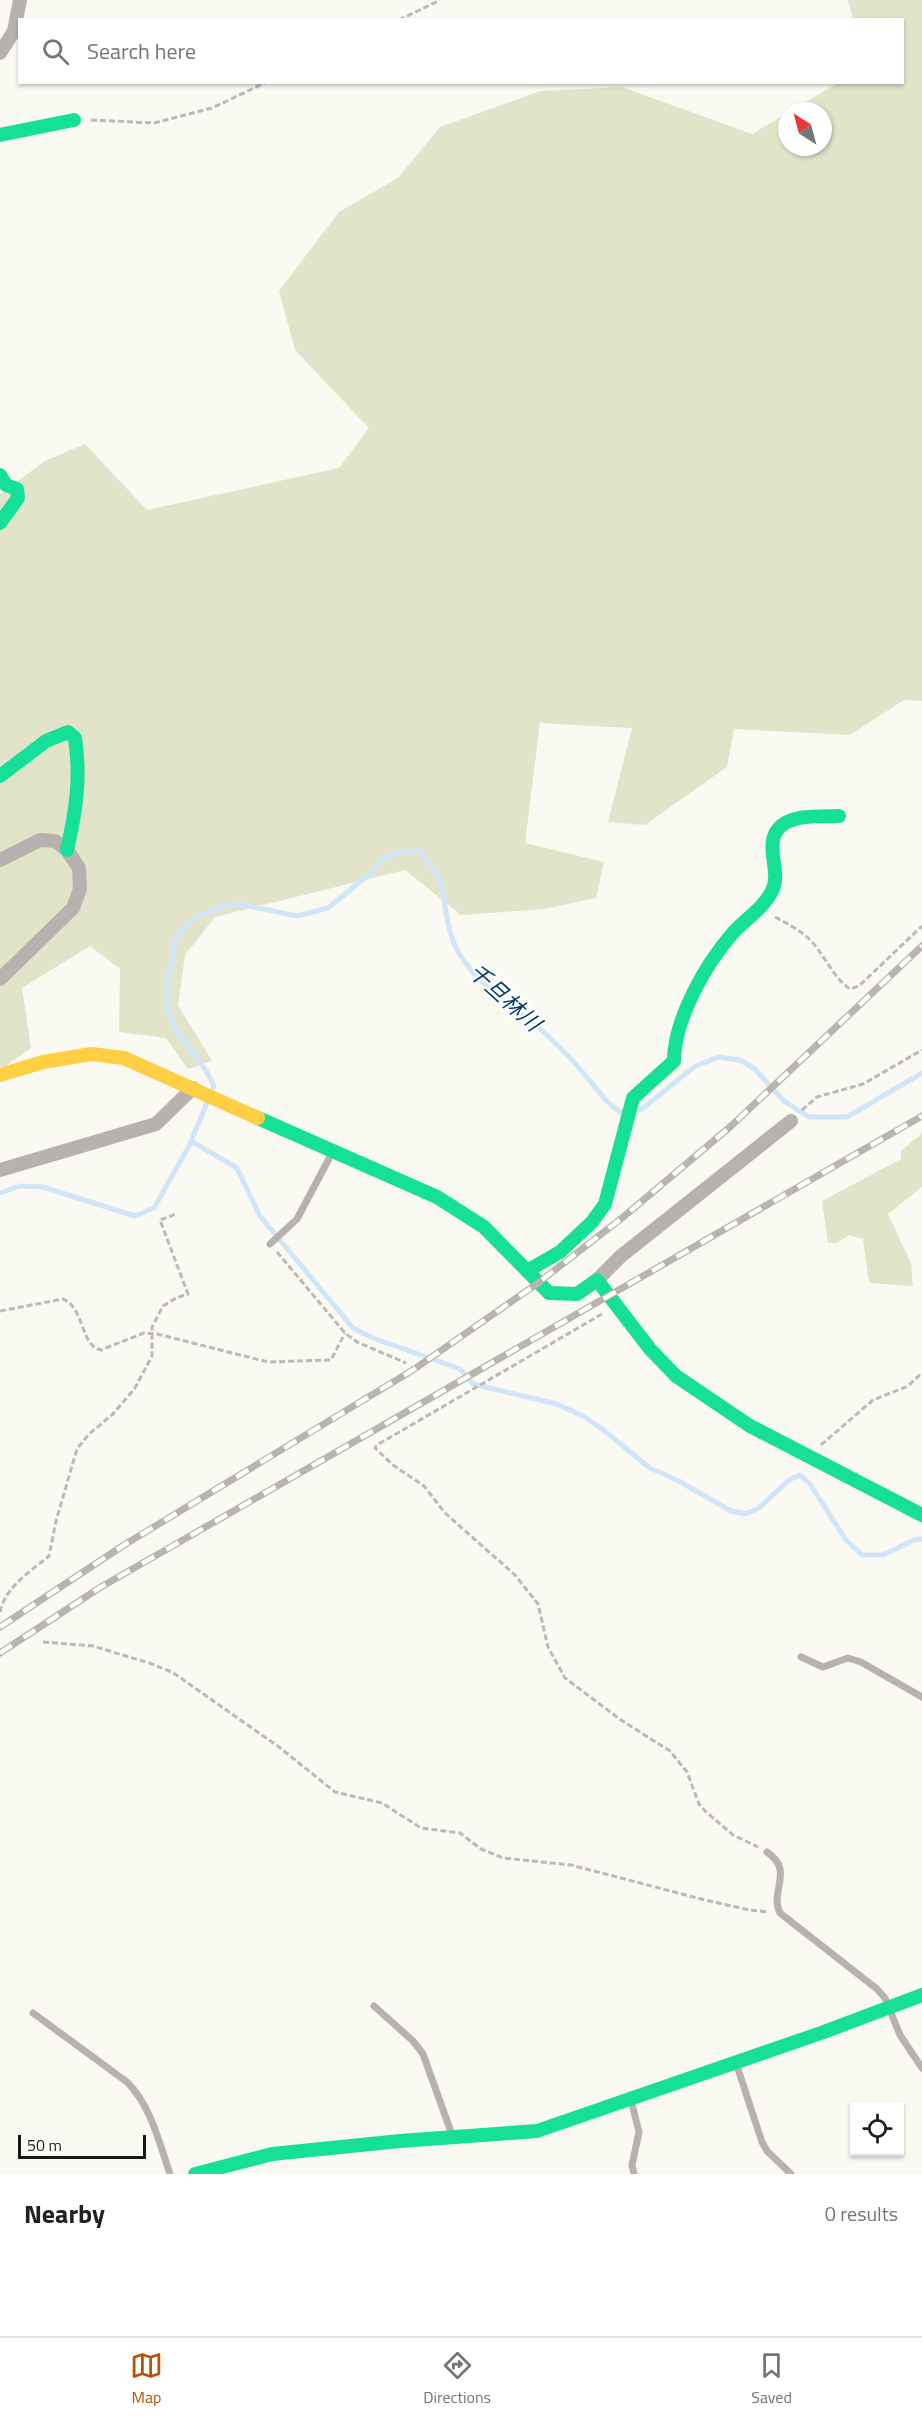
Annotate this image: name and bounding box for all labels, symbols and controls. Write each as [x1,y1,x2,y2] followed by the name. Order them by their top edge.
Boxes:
[18,18,904,84] search box
[87,34,196,68] text: Search here
[39,35,72,68] icon: search
[778,102,832,156] north arrow
[461,955,551,1040] water label: 千旦林川
[850,2102,904,2156] map controls
[850,2102,904,2156] button: locate
[18,2132,146,2160] scale bar
[27,2133,62,2157] text: 50 m
[24,2194,105,2233] text: Nearby
[825,2198,898,2229] text: 0 results
[130,2349,163,2409] tab: Map
[423,2349,491,2409] tab: Directions
[751,2349,792,2409] tab: Saved

